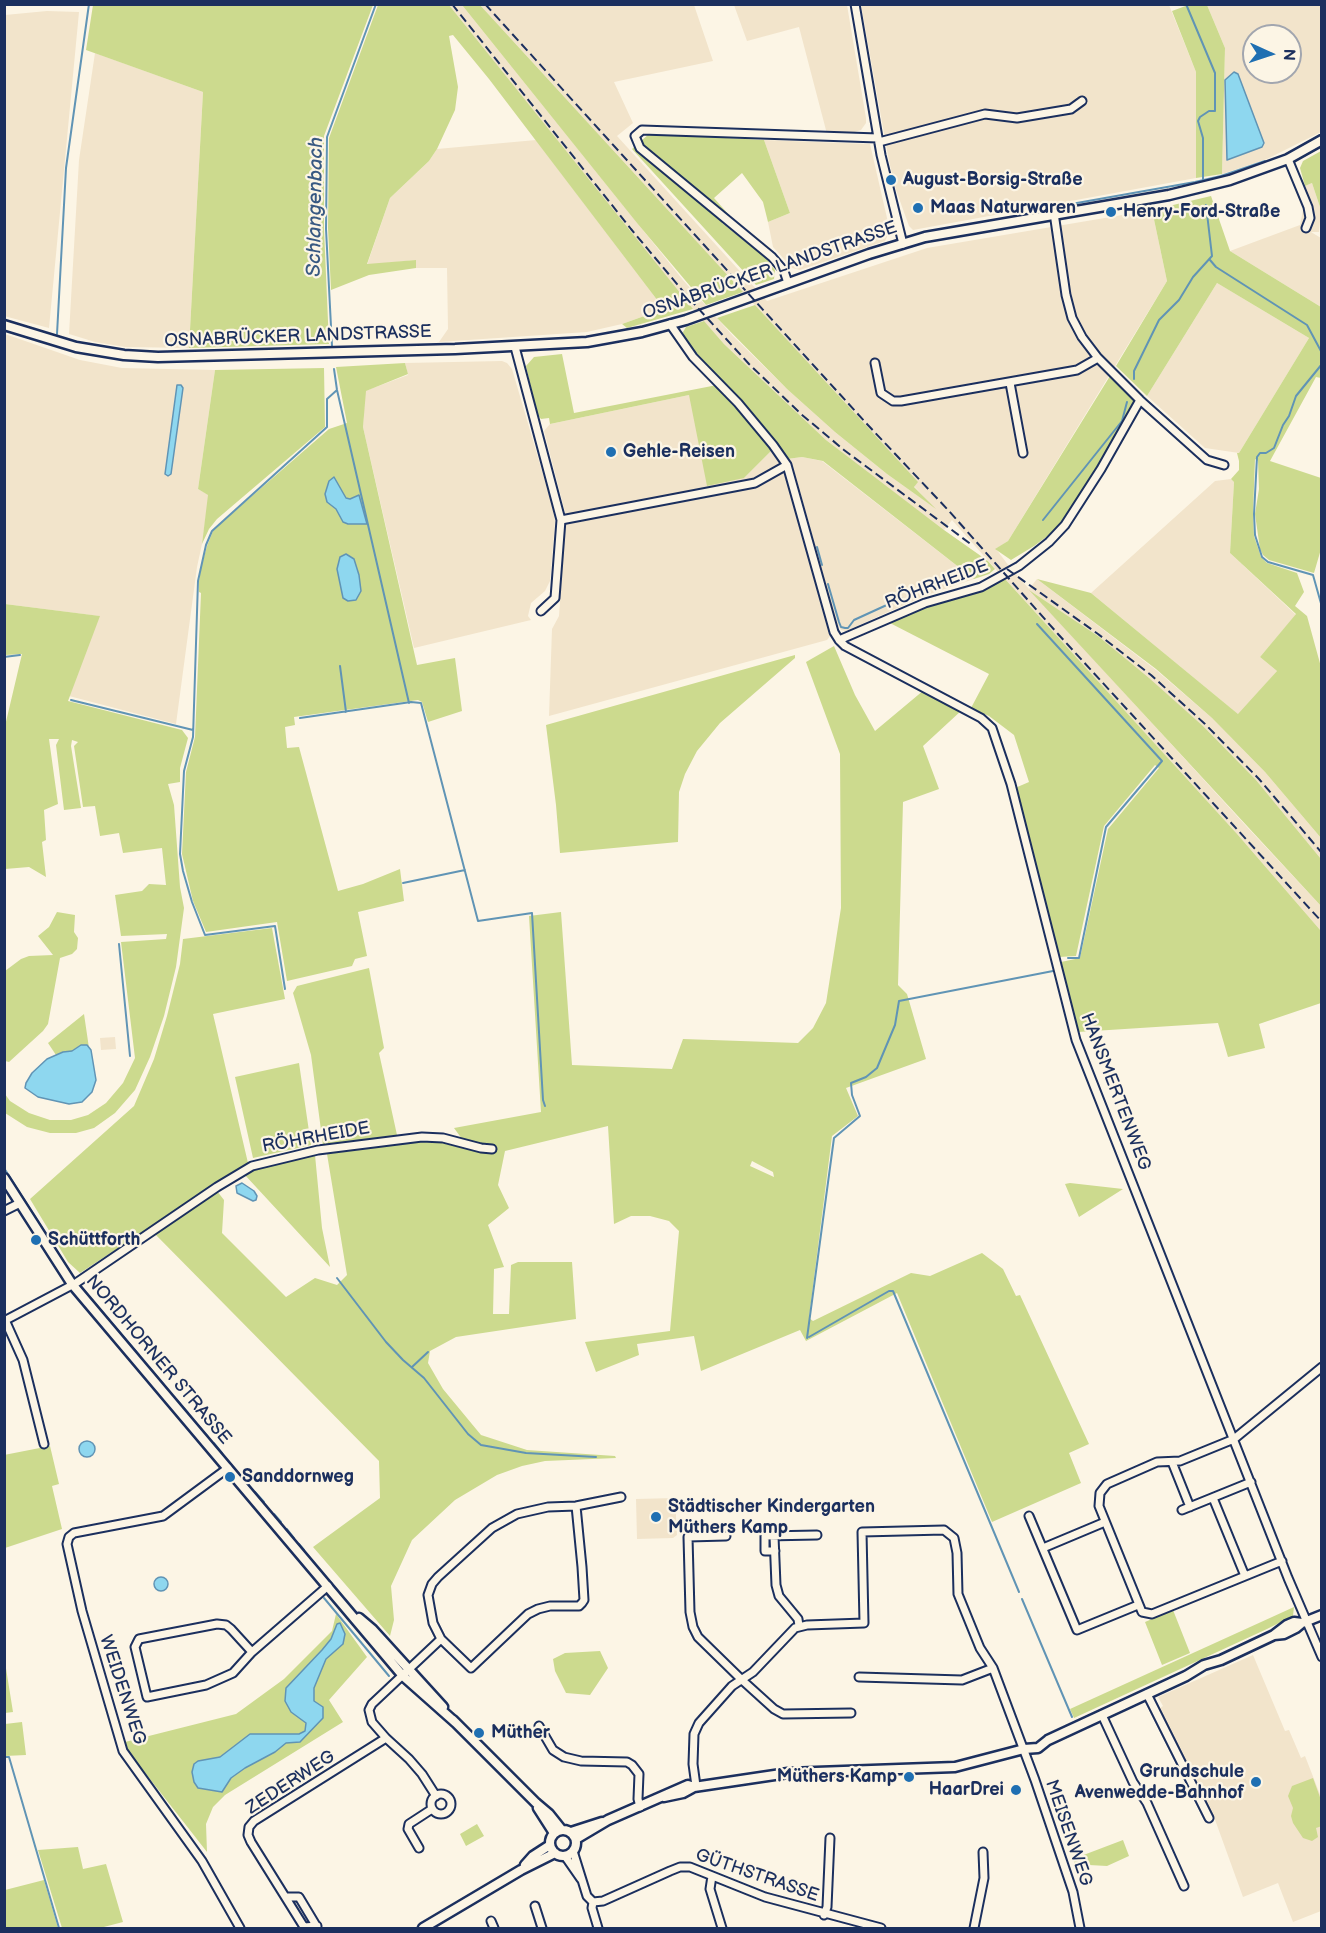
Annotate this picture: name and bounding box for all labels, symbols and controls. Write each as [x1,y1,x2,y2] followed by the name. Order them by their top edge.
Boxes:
[1242,24,1302,84] north arrow
[1279,48,1298,61] text: N
[303,137,329,277] water label: Schlangenbach
[903,169,1083,191] place label: August-Borsig-Straße
[884,173,898,187] marker: August-Borsig-Straße
[930,197,1076,219] place label: Maas Naturwaren
[911,201,925,215] marker: Maas Naturwaren
[1123,201,1280,223] place label: Henry-Ford-Straße
[1104,205,1118,219] marker: Henry-Ford-Straße
[640,217,900,325] street label: OSNABRÜCKER LANDSTRASSE
[164,322,432,352] street label: OSNABRÜCKER LANDSTRASSE
[623,441,735,463] place label: Gehle-Reisen
[604,445,618,459] marker: Gehle-Reisen
[882,555,992,615] street label: RÖHRHEIDE
[1075,1010,1155,1174] street label: HANSMERTENWEG
[261,1118,371,1158] street label: RÖHRHEIDE
[48,1229,140,1251] place label: Schüttforth
[29,1233,43,1247] marker: Schüttforth
[81,1271,235,1449] street label: NORDHORNER STRASSE
[242,1466,354,1488] place label: Sanddornweg
[223,1470,237,1484] marker: Sanddornweg
[668,1496,875,1538] place label: Städtischer Kindergarten Müthers Kamp
[649,1510,663,1524] marker: Städtischer Kindergarten Müthers Kamp
[94,1632,150,1748] street label: WEIDENWEG
[491,1722,550,1744] place label: Müther
[472,1726,486,1740] marker: Müther
[243,1746,339,1820] street label: ZEDERWEG
[1075,1761,1244,1804] place label: Grundschule Avenwedde-Bahnhof
[777,1766,897,1788] place label: Müthers Kamp
[902,1770,916,1784] marker: Müthers Kamp
[1249,1775,1263,1789] marker: Grundschule Avenwedde-Bahnhof
[1040,1777,1096,1889] street label: MEISENWEG
[929,1779,1004,1801] place label: HaarDrei
[1009,1783,1023,1797] marker: HaarDrei
[693,1845,821,1907] street label: GÜTHSTRASSE

